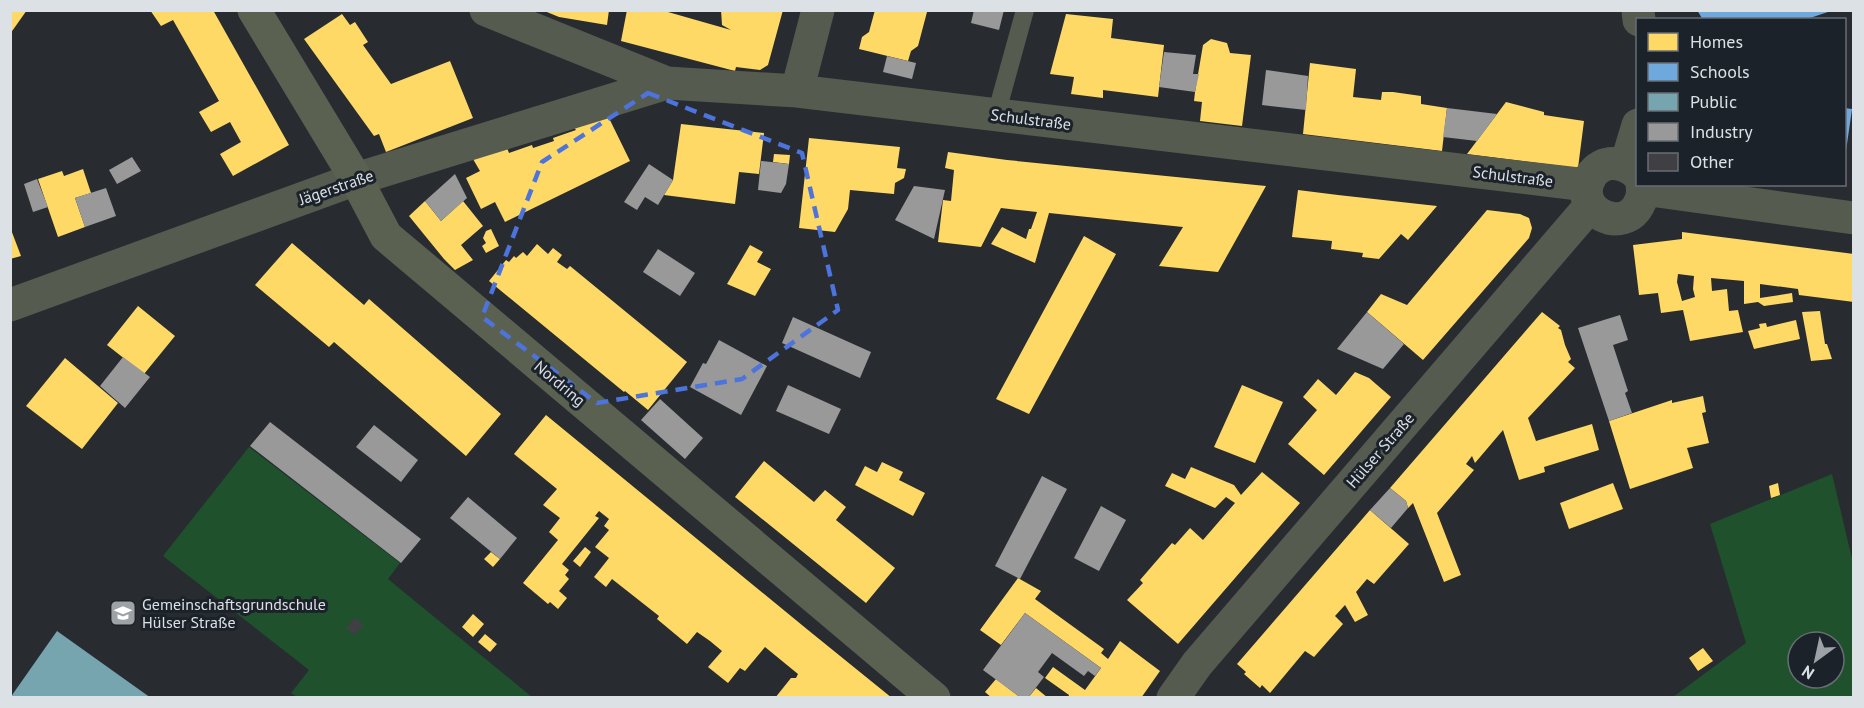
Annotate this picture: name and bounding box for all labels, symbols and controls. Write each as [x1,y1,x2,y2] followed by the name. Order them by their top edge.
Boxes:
[1636,18,1846,186] legend
[1690,30,1743,53] text: Homes
[1690,60,1750,83] text: Schools
[1690,90,1737,113] text: Public
[990,104,1072,134] street label: Schulstraße
[1690,120,1753,143] text: Industry
[1690,150,1734,173] text: Other
[1472,161,1554,191] street label: Schulstraße
[295,165,376,209] street label: Jägerstraße
[530,356,590,410] street label: Nordring
[1342,408,1418,492] street label: Hülser Straße
[142,594,326,632] place label: Gemeinschaftsgrundschule Hülser Straße
[108,598,138,628] school or university icon: Gemeinschaftsgrundschule Hülser Straße
[1786,630,1846,690] north arrow
[1798,661,1818,684] text: N

